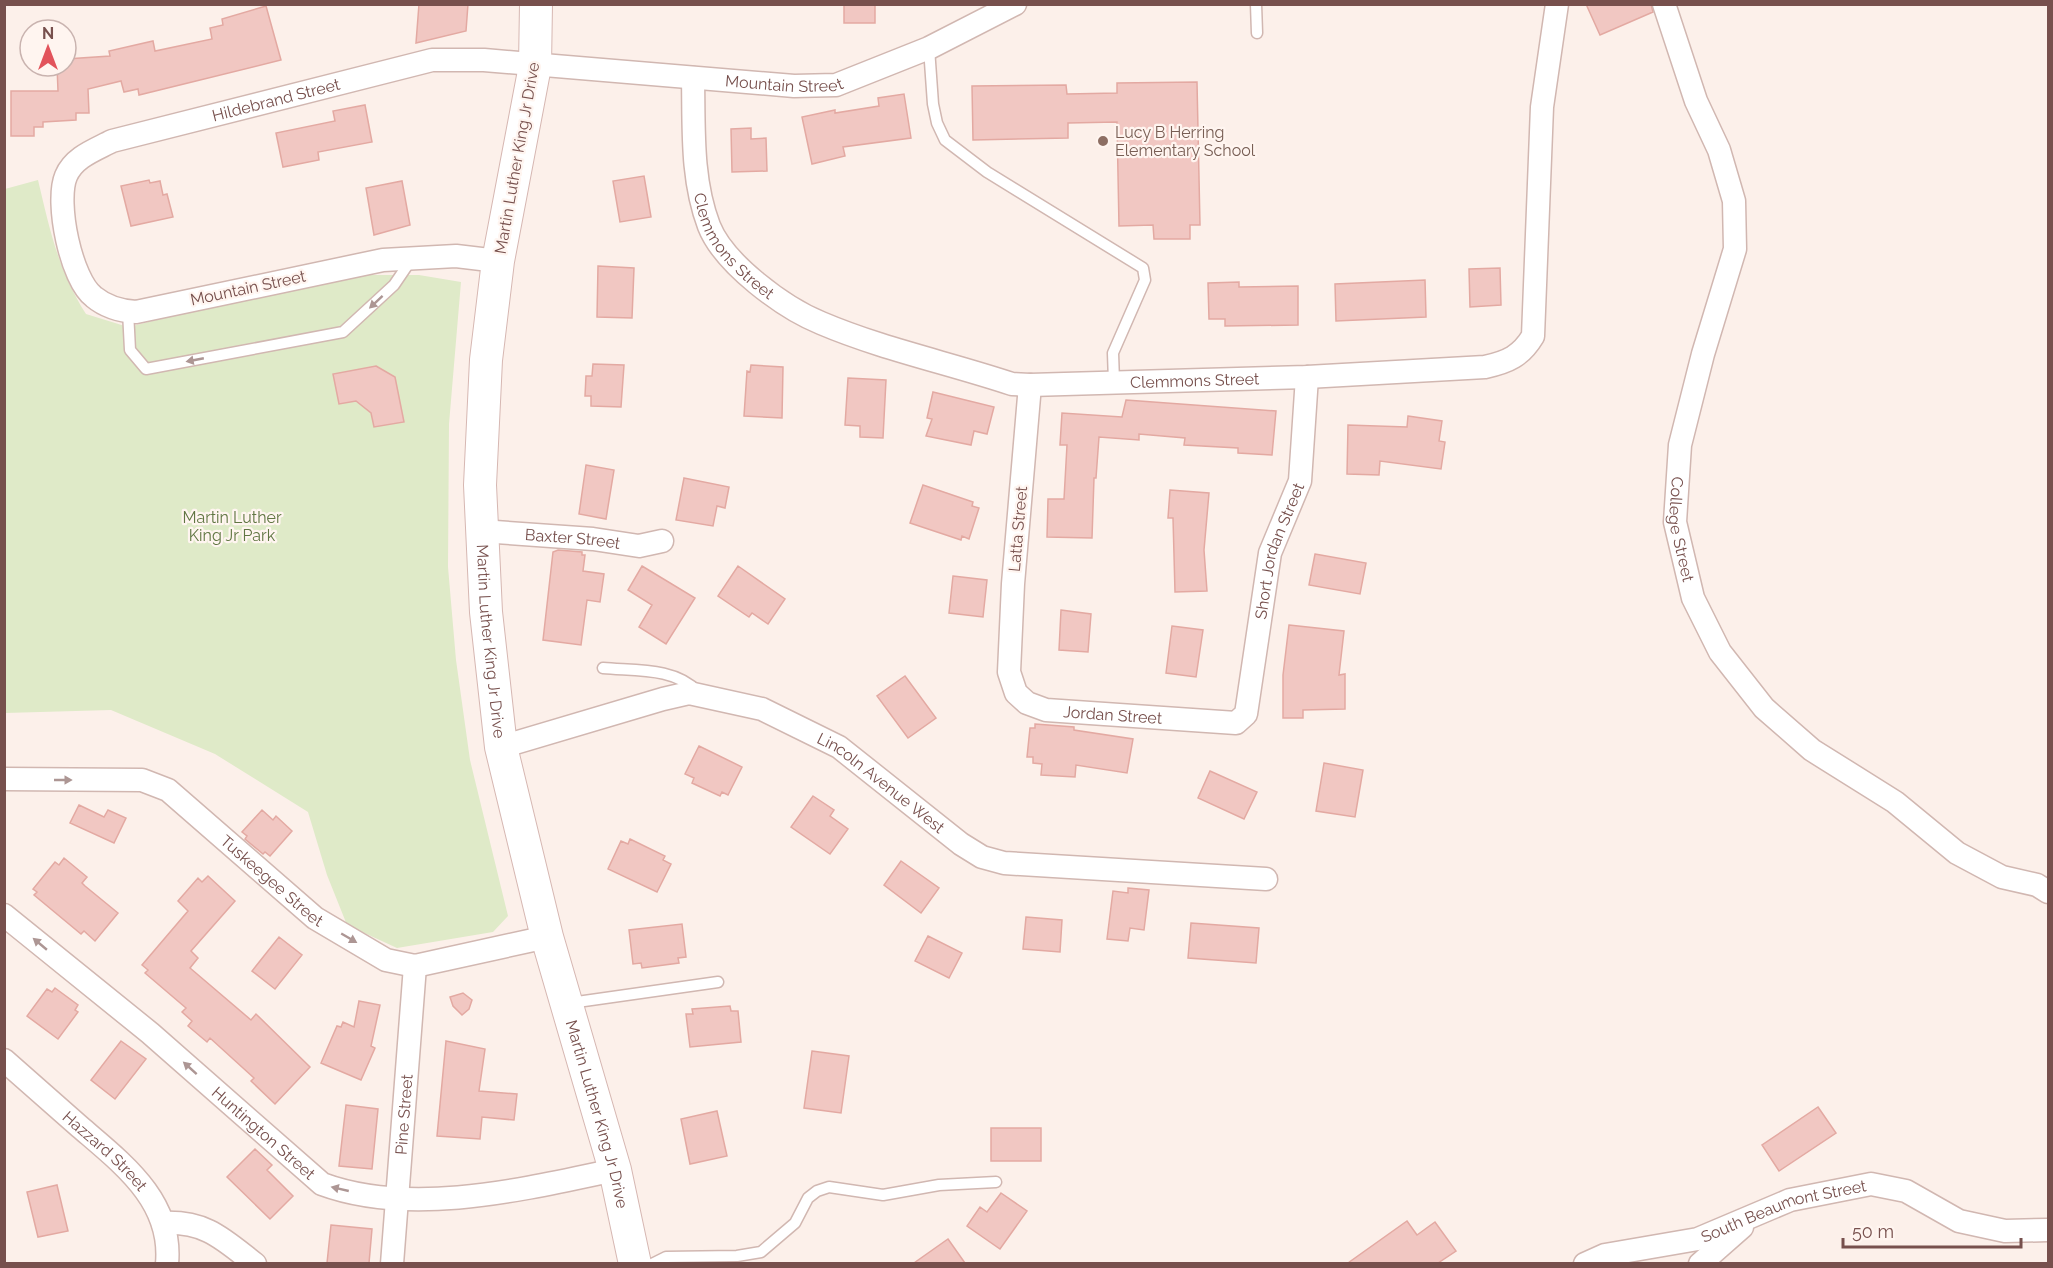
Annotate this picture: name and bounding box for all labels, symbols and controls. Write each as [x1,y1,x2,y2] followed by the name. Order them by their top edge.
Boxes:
[18,18,78,78] north arrow
[42,24,54,43] text: N
[491,61,543,255] street label: Martin Luther King Jr Drive
[725,71,846,95] street label: Mountain Street
[210,74,342,125] street label: Hildebrand Street
[1115,123,1256,160] place label: Lucy B Herring Elementary School
[1096,134,1110,148] marker: Lucy B Herring Elementary School
[690,191,779,303] street label: Clemmons Street
[189,266,308,310] street label: Mountain Street
[368,295,383,309] one-way arrow
[185,355,204,364] one-way arrow
[1130,369,1260,392] street label: Clemmons Street
[1665,476,1698,584] street label: College Street
[1251,479,1308,621] street label: Short Jordan Street
[1005,485,1031,573] street label: Latta Street
[182,508,282,545] park label: Martin Luther King Jr Park
[524,525,622,553] street label: Baxter Street
[473,544,509,739] street label: Martin Luther King Jr Drive
[1063,702,1163,727] street label: Jordan Street
[814,728,949,837] street label: Lincoln Avenue West
[53,775,72,785] one-way arrow
[217,831,327,931] street label: Tuskeegee Street
[341,933,357,944] one-way arrow
[33,938,48,951] one-way arrow
[562,1018,632,1210] street label: Martin Luther King Jr Drive
[182,1061,197,1075] one-way arrow
[391,1073,416,1155] street label: Pine Street
[208,1082,320,1184] street label: Huntington Street
[59,1107,152,1195] street label: Hazzard Street
[1698,1176,1868,1246] street label: South Beaumont Street
[331,1184,350,1194] one-way arrow
[1843,1211,2022,1249] scale bar
[1852,1221,1894,1242] text: 50 m

